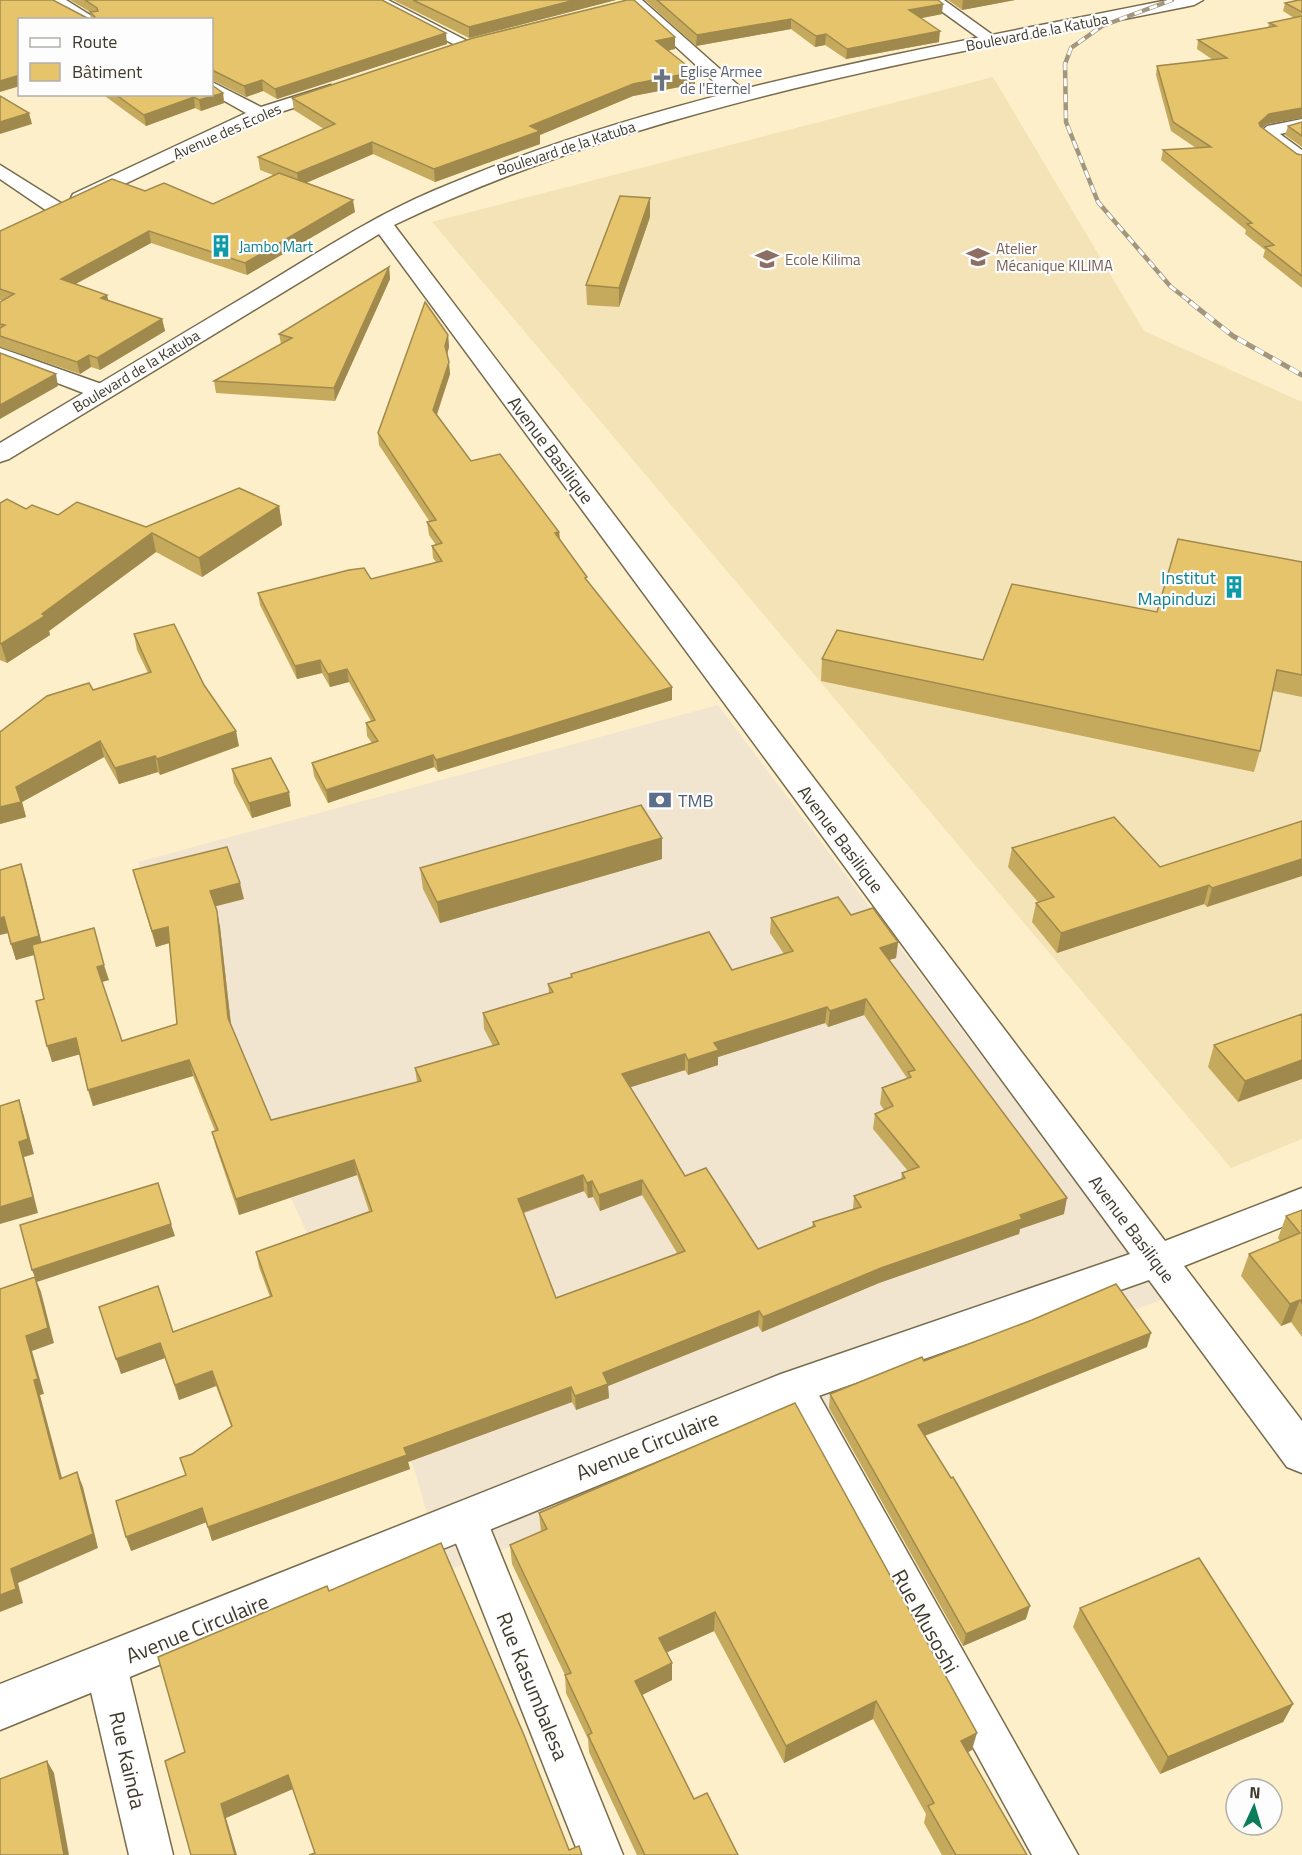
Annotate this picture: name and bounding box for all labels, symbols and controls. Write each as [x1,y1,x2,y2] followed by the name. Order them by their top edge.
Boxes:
[964,7,1111,57] street label: Boulevard de la Katuba
[18,18,213,96] legend
[72,28,117,55] text: Route
[72,58,143,85] text: Bâtiment
[680,60,762,100] place label: Eglise Armee de l'Eternel
[649,67,675,93] church icon: Eglise Armee de l'Eternel
[169,97,285,165] street label: Avenue des Ecoles
[494,115,639,181] street label: Boulevard de la Katuba
[208,233,234,259] building icon: Jambo Mart
[239,235,314,258] place label: Jambo Mart
[996,237,1113,277] place label: Atelier Mécanique KILIMA
[965,244,991,270] school or university icon: Atelier Mécanique KILIMA
[754,246,780,272] school or university icon: Ecole Kilima
[785,248,861,271] place label: Ecole Kilima
[68,324,204,418] street label: Boulevard de la Katuba
[501,390,601,510] street label: Avenue Basilique
[1138,564,1217,612] place label: Institut Mapinduzi
[1221,574,1247,600] building icon: Institut Mapinduzi
[791,779,891,899] street label: Avenue Basilique
[647,787,673,813] bank icon: TMB
[678,787,714,814] place label: TMB
[1082,1169,1182,1289] street label: Avenue Basilique
[571,1402,723,1488] street label: Avenue Circulaire
[884,1563,968,1679] street label: Rue Musoshi
[121,1585,273,1671] street label: Avenue Circulaire
[489,1607,578,1765] street label: Rue Kasumbalesa
[101,1708,155,1812] street label: Rue Kainda
[1224,1777,1284,1837] north arrow
[1249,1780,1261,1804] text: N

